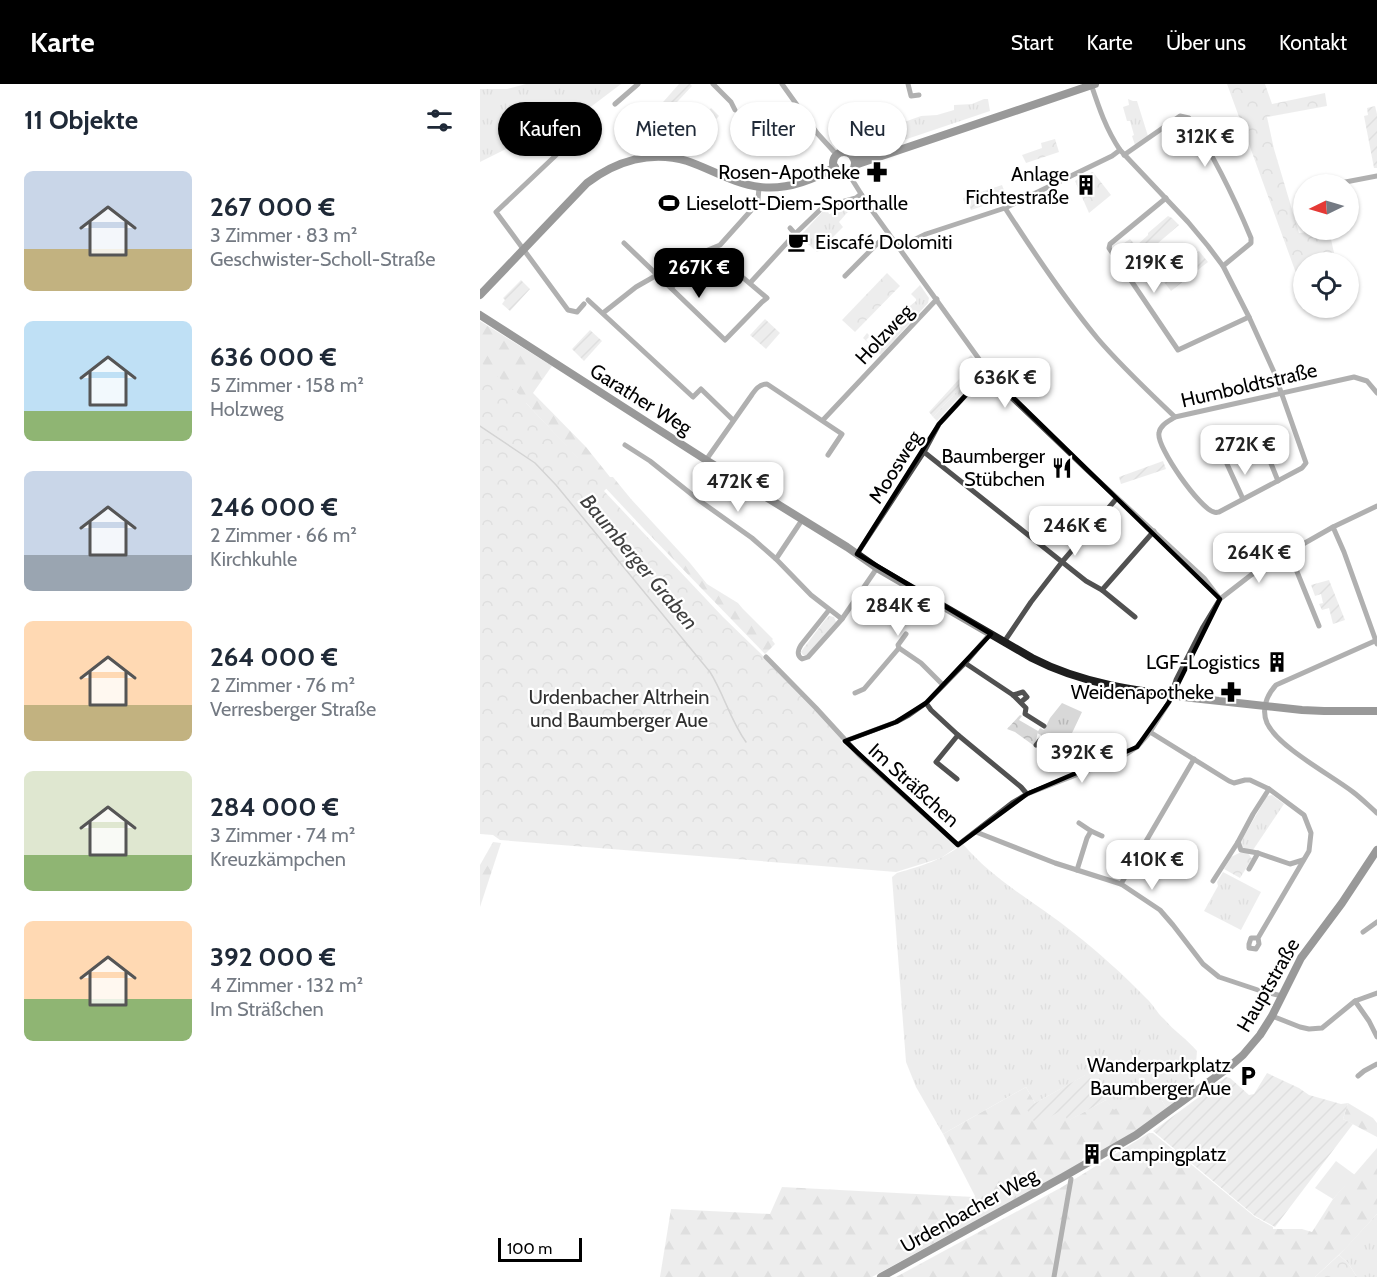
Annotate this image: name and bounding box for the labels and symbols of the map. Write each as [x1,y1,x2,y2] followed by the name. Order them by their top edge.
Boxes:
[1156,117,1254,168] pin: 312K €
[718,160,860,184] place label: Rosen-Apotheke
[865,160,889,184] pharmacy icon: Rosen-Apotheke
[965,162,1069,209] place label: Anlage Fichtestraße
[1074,173,1098,197] building icon: Anlage Fichtestraße
[1293,174,1359,240] north arrow
[657,191,681,215] sports icon: Lieselott-Diem-Sporthalle
[686,191,908,215] place label: Lieselott-Diem-Sporthalle
[786,230,810,254] cafe icon: Eiscafé Dolomiti
[815,230,953,254] place label: Eiscafé Dolomiti
[1105,243,1203,294] pin: 219K €
[650,248,748,299] pin: 267K €
[850,298,919,369] street label: Holzweg
[586,358,697,440] street label: Garather Weg
[956,358,1054,409] pin: 636K €
[1179,358,1319,412] street label: Humboldtstraße
[863,425,927,508] street label: Moosweg
[1196,425,1294,476] pin: 272K €
[941,444,1046,491] place label: Baumberger Stübchen
[1050,456,1074,480] restaurant icon: Baumberger Stübchen
[689,462,787,513] pin: 472K €
[575,489,703,634] water label: Baumberger Graben
[1026,506,1124,557] pin: 246K €
[1210,533,1308,584] pin: 264K €
[849,586,947,637] pin: 284K €
[1146,650,1260,674] place label: LGF-Logistics
[1265,650,1289,674] building icon: LGF-Logistics
[1071,680,1214,704] place label: Weidenapotheke
[1219,680,1243,704] pharmacy icon: Weidenapotheke
[529,685,709,732] park label: Urdenbacher Altrhein und Baumberger Aue
[1033,733,1131,784] pin: 392K €
[864,738,964,832] street label: Im Sträßchen
[1103,840,1201,891] pin: 410K €
[1232,934,1304,1036] street label: Hauptstraße
[1087,1053,1231,1100] place label: Wanderparkplatz Baumberger Aue
[1236,1064,1260,1088] parking icon: Wanderparkplatz Baumberger Aue
[1080,1142,1104,1166] building icon: Campingplatz
[1109,1142,1226,1166] place label: Campingplatz
[896,1162,1043,1258] street label: Urdenbacher Weg
[498,1235,582,1262] scale bar

